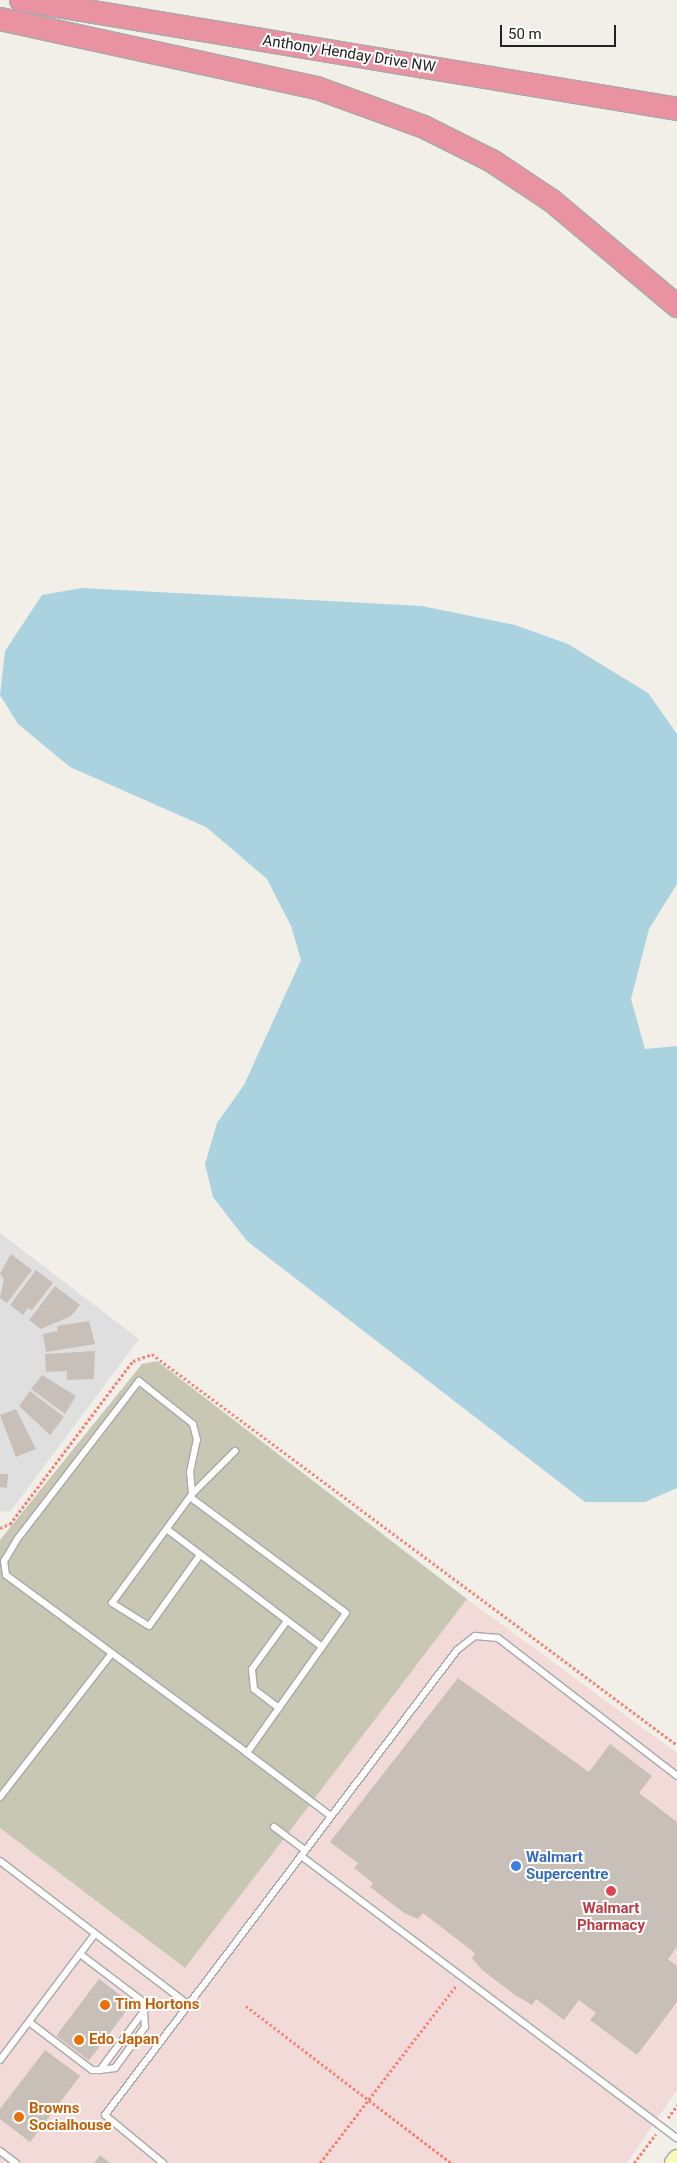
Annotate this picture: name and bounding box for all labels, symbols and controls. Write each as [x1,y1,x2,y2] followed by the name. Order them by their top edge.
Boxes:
[502,15,618,47] scale bar
[508,25,542,43] text: 50 m
[261,31,437,77] street label: Anthony Henday Drive NW
[526,1848,608,1883] place label: Walmart Supercentre
[510,1860,522,1872] marker: Walmart Supercentre
[605,1885,617,1897] marker: Walmart Pharmacy
[577,1899,645,1934] place label: Walmart Pharmacy
[115,1996,199,2014] place label: Tim Hortons
[99,1999,111,2011] marker: Tim Hortons
[89,2031,159,2049] place label: Edo Japan
[73,2034,85,2046] marker: Edo Japan
[29,2099,112,2134] place label: Browns Socialhouse
[13,2111,25,2123] marker: Browns Socialhouse

